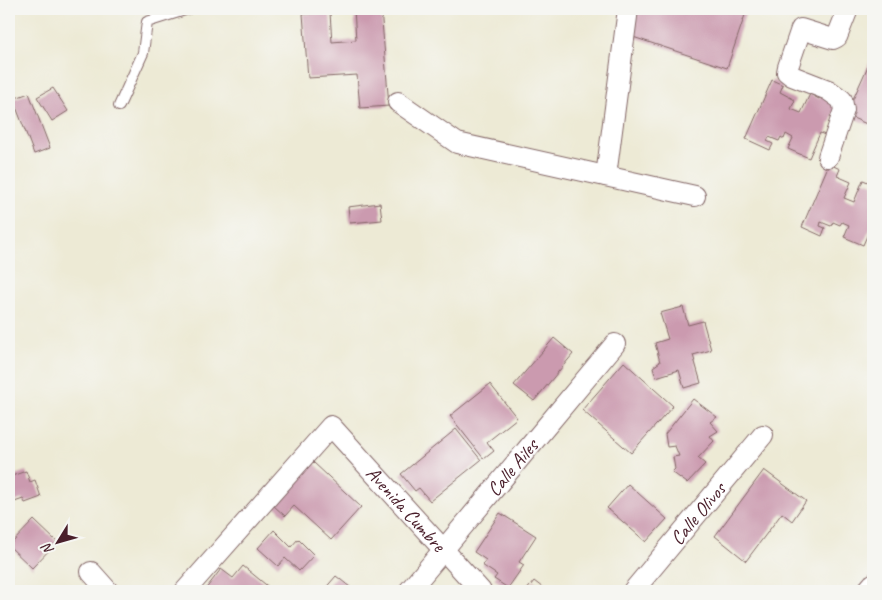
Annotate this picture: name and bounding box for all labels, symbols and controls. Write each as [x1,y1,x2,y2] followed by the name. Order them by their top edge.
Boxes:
[481,432,545,501] street label: Calle Ailes
[361,461,452,558] street label: Avenida Cumbre
[664,475,732,550] street label: Calle Olivos
[32,518,82,568] north arrow
[37,539,57,558] text: N

